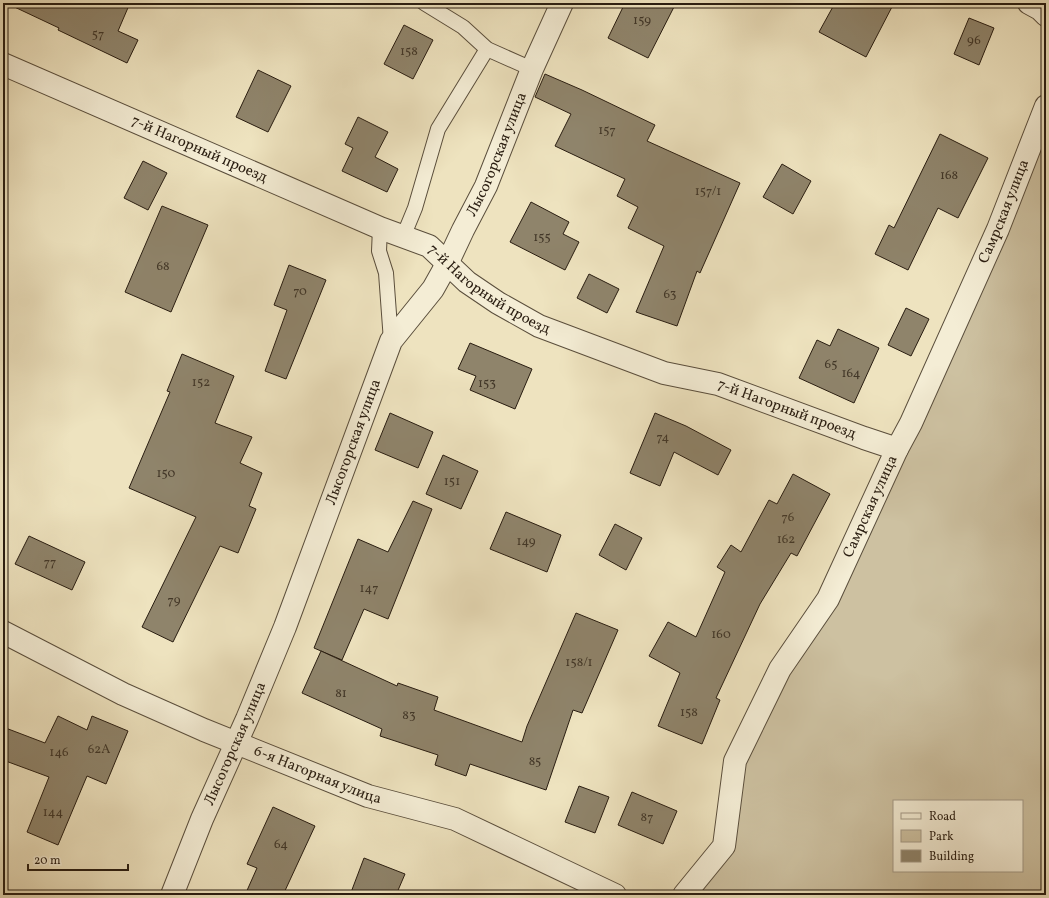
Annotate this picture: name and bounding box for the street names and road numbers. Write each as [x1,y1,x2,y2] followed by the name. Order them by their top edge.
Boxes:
[461,89,532,220] street label: Лысогорская улица
[128,111,271,188] street label: 7-й Нагорный проезд
[973,156,1035,267] street label: Самрская улица
[423,239,553,340] street label: 7-й Нагорный проезд
[714,374,859,445] street label: 7-й Нагорный проезд
[321,376,386,508] street label: Лысогорская улица
[838,452,903,561] street label: Самрская улица
[199,679,272,809] street label: Лысогорская улица
[251,741,384,810] street label: 6-я Нагорная улица

